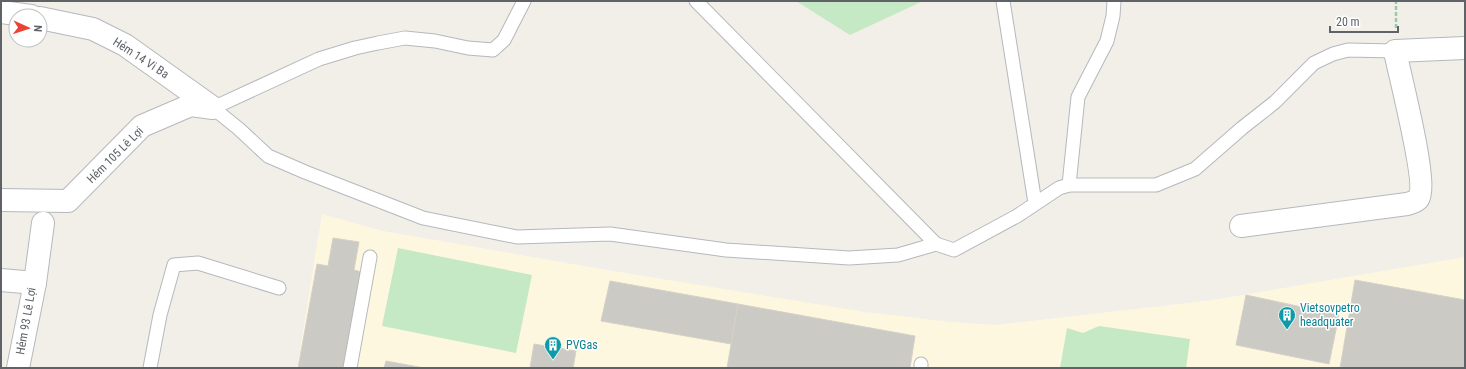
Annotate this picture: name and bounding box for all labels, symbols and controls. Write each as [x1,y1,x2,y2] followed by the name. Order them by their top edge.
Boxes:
[8,8,48,48] north arrow
[1330,8,1398,34] scale bar
[1336,15,1360,29] text: 20 m
[31,25,44,32] text: N
[110,35,172,81] street label: Hẻm 14 Vi Ba
[84,124,146,186] street label: Hẻm 105 Lê Lợi
[13,286,39,356] street label: Hẻm 93 Lê Lợi
[1300,301,1360,329] place label: Vietsovpetro headquater
[1277,305,1297,330] building icon: Vietsovpetro headquater
[543,335,563,360] building icon: PVGas
[566,338,598,352] place label: PVGas

